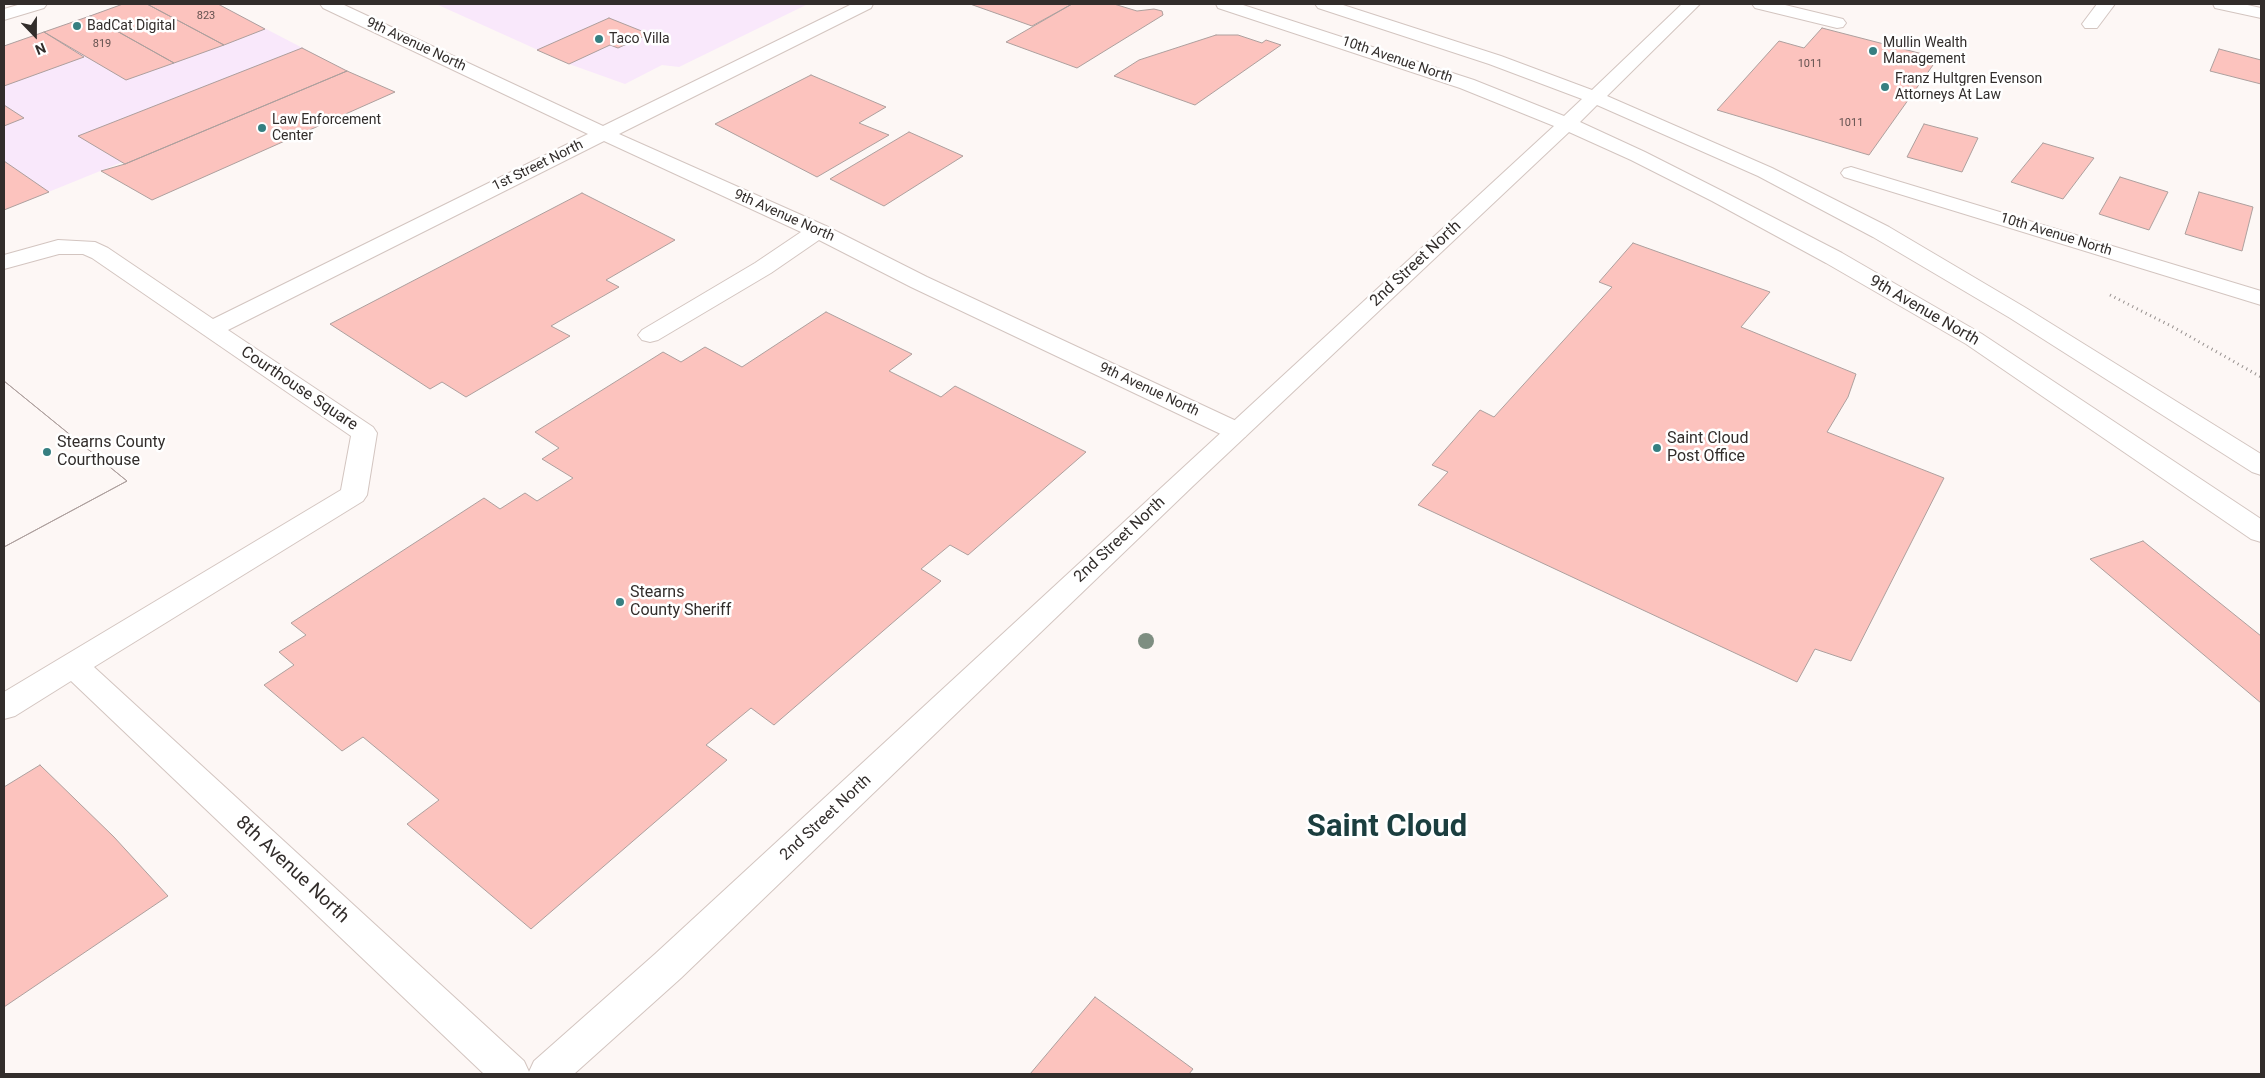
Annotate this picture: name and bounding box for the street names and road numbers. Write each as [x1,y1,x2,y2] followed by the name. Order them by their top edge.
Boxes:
[363,15,469,75] street label: 9th Avenue North
[1339,33,1455,87] street label: 10th Avenue North
[490,137,586,195] street label: 1st Street North
[731,186,837,246] street label: 9th Avenue North
[1998,210,2114,260] street label: 10th Avenue North
[1367,217,1465,311] street label: 2nd Street North
[1866,272,1982,350] street label: 9th Avenue North
[237,343,361,435] street label: Courthouse Square
[1096,360,1202,420] street label: 9th Avenue North
[1071,493,1169,587] street label: 2nd Street North
[777,771,875,865] street label: 2nd Street North
[231,812,353,928] street label: 8th Avenue North

